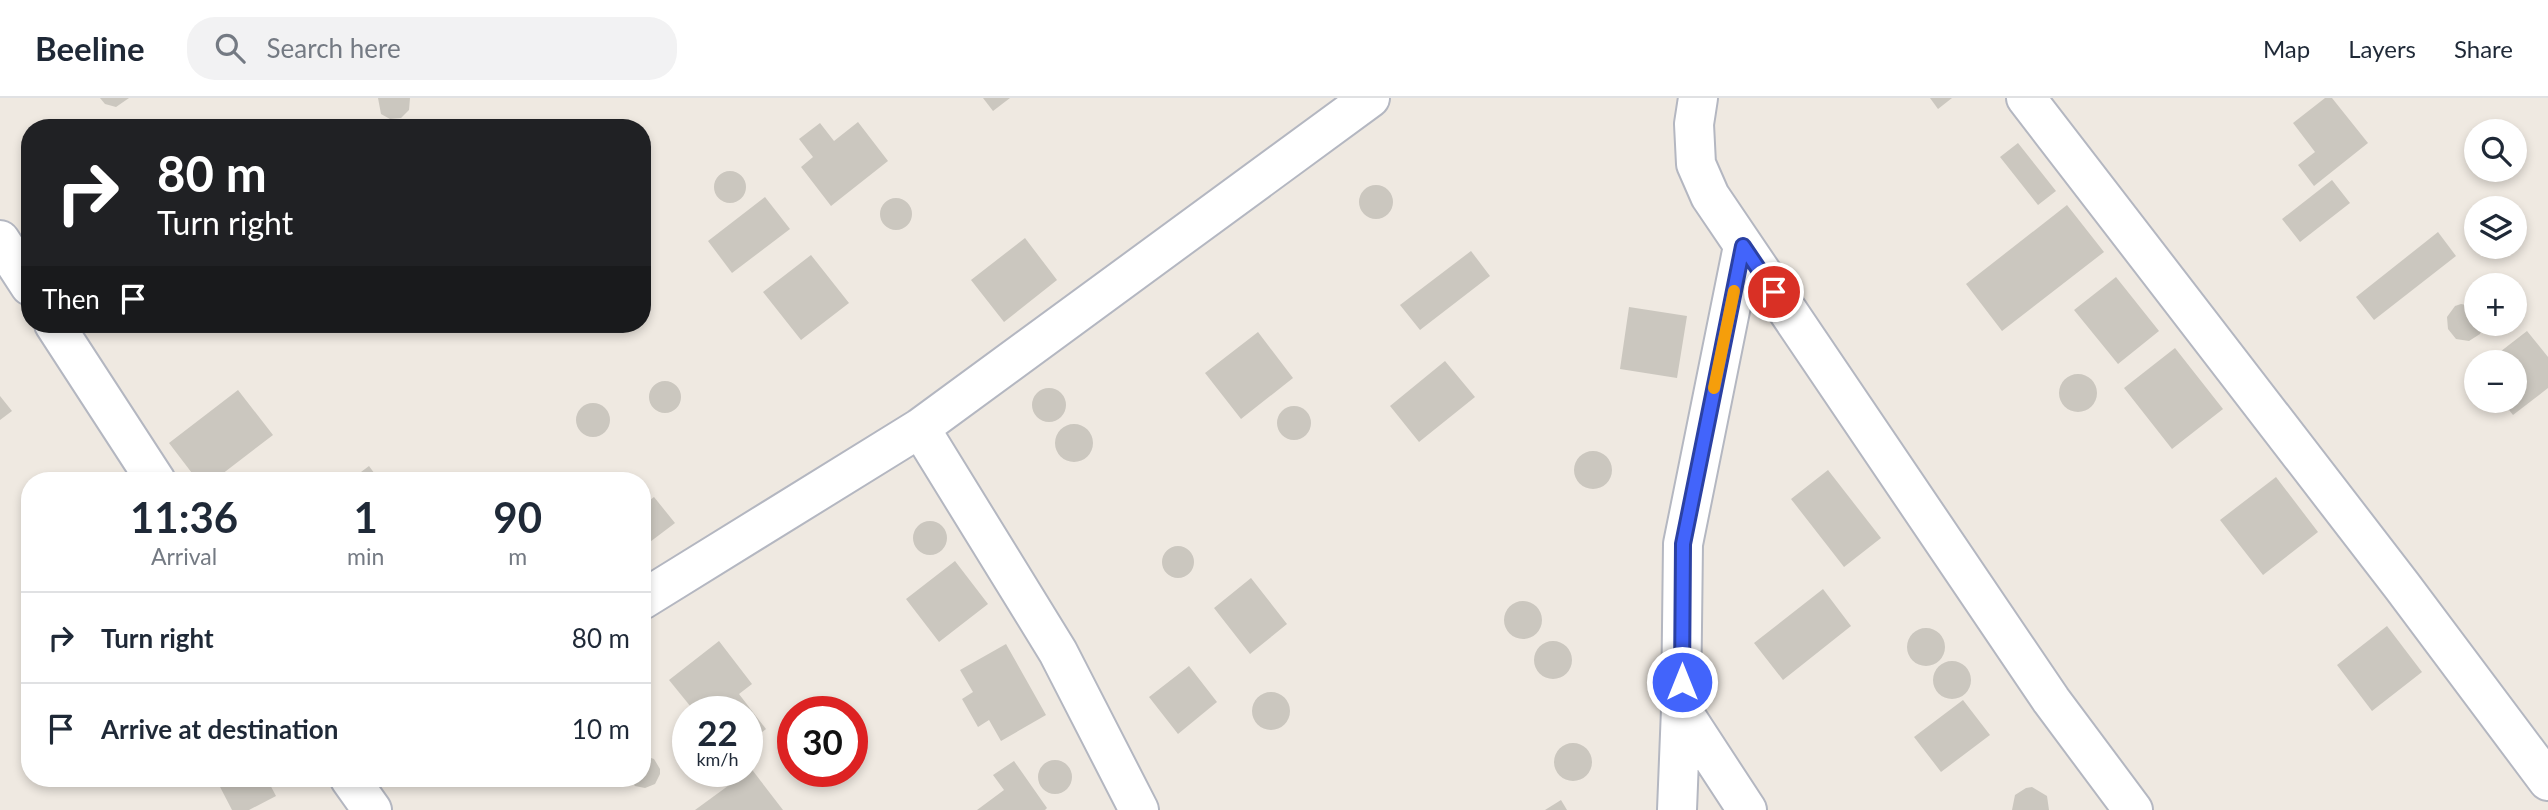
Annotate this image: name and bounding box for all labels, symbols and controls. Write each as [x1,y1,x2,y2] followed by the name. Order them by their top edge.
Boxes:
[187,17,677,80] search box
[35,28,145,68] text: Beeline
[211,29,249,67] icon: search
[267,32,401,64] text: Search here
[2263,34,2310,63] text: Map
[2348,34,2416,63] text: Layers
[2454,34,2513,63] text: Share
[2464,119,2527,413] map controls
[2464,119,2527,182] button: search
[157,144,267,202] text: 80 m
[42,147,133,238] icon: right
[2464,196,2527,259] button: layers
[157,203,293,242] text: Turn right
[1744,262,1804,322] pin
[1755,273,1793,311] icon: arrive
[2464,273,2527,336] button: +
[114,280,152,318] icon: arrive
[42,283,100,315] text: Then
[2464,350,2527,413] button: −
[130,492,238,542] text: 11:36
[354,492,378,542] text: 1
[493,492,542,542] text: 90
[151,542,217,570] text: Arrival
[347,542,384,570] text: min
[508,542,527,570] text: m
[42,619,80,657] icon: right
[101,622,214,654] text: Turn right
[572,622,630,654] text: 80 m
[1645,645,1719,719] position arrow
[777,696,868,787] speed limit sign: 30
[42,710,80,748] icon: arrive
[697,711,738,753] text: 22
[101,713,338,745] text: Arrive at destination
[572,713,630,745] text: 10 m
[696,748,739,770] text: km/h

